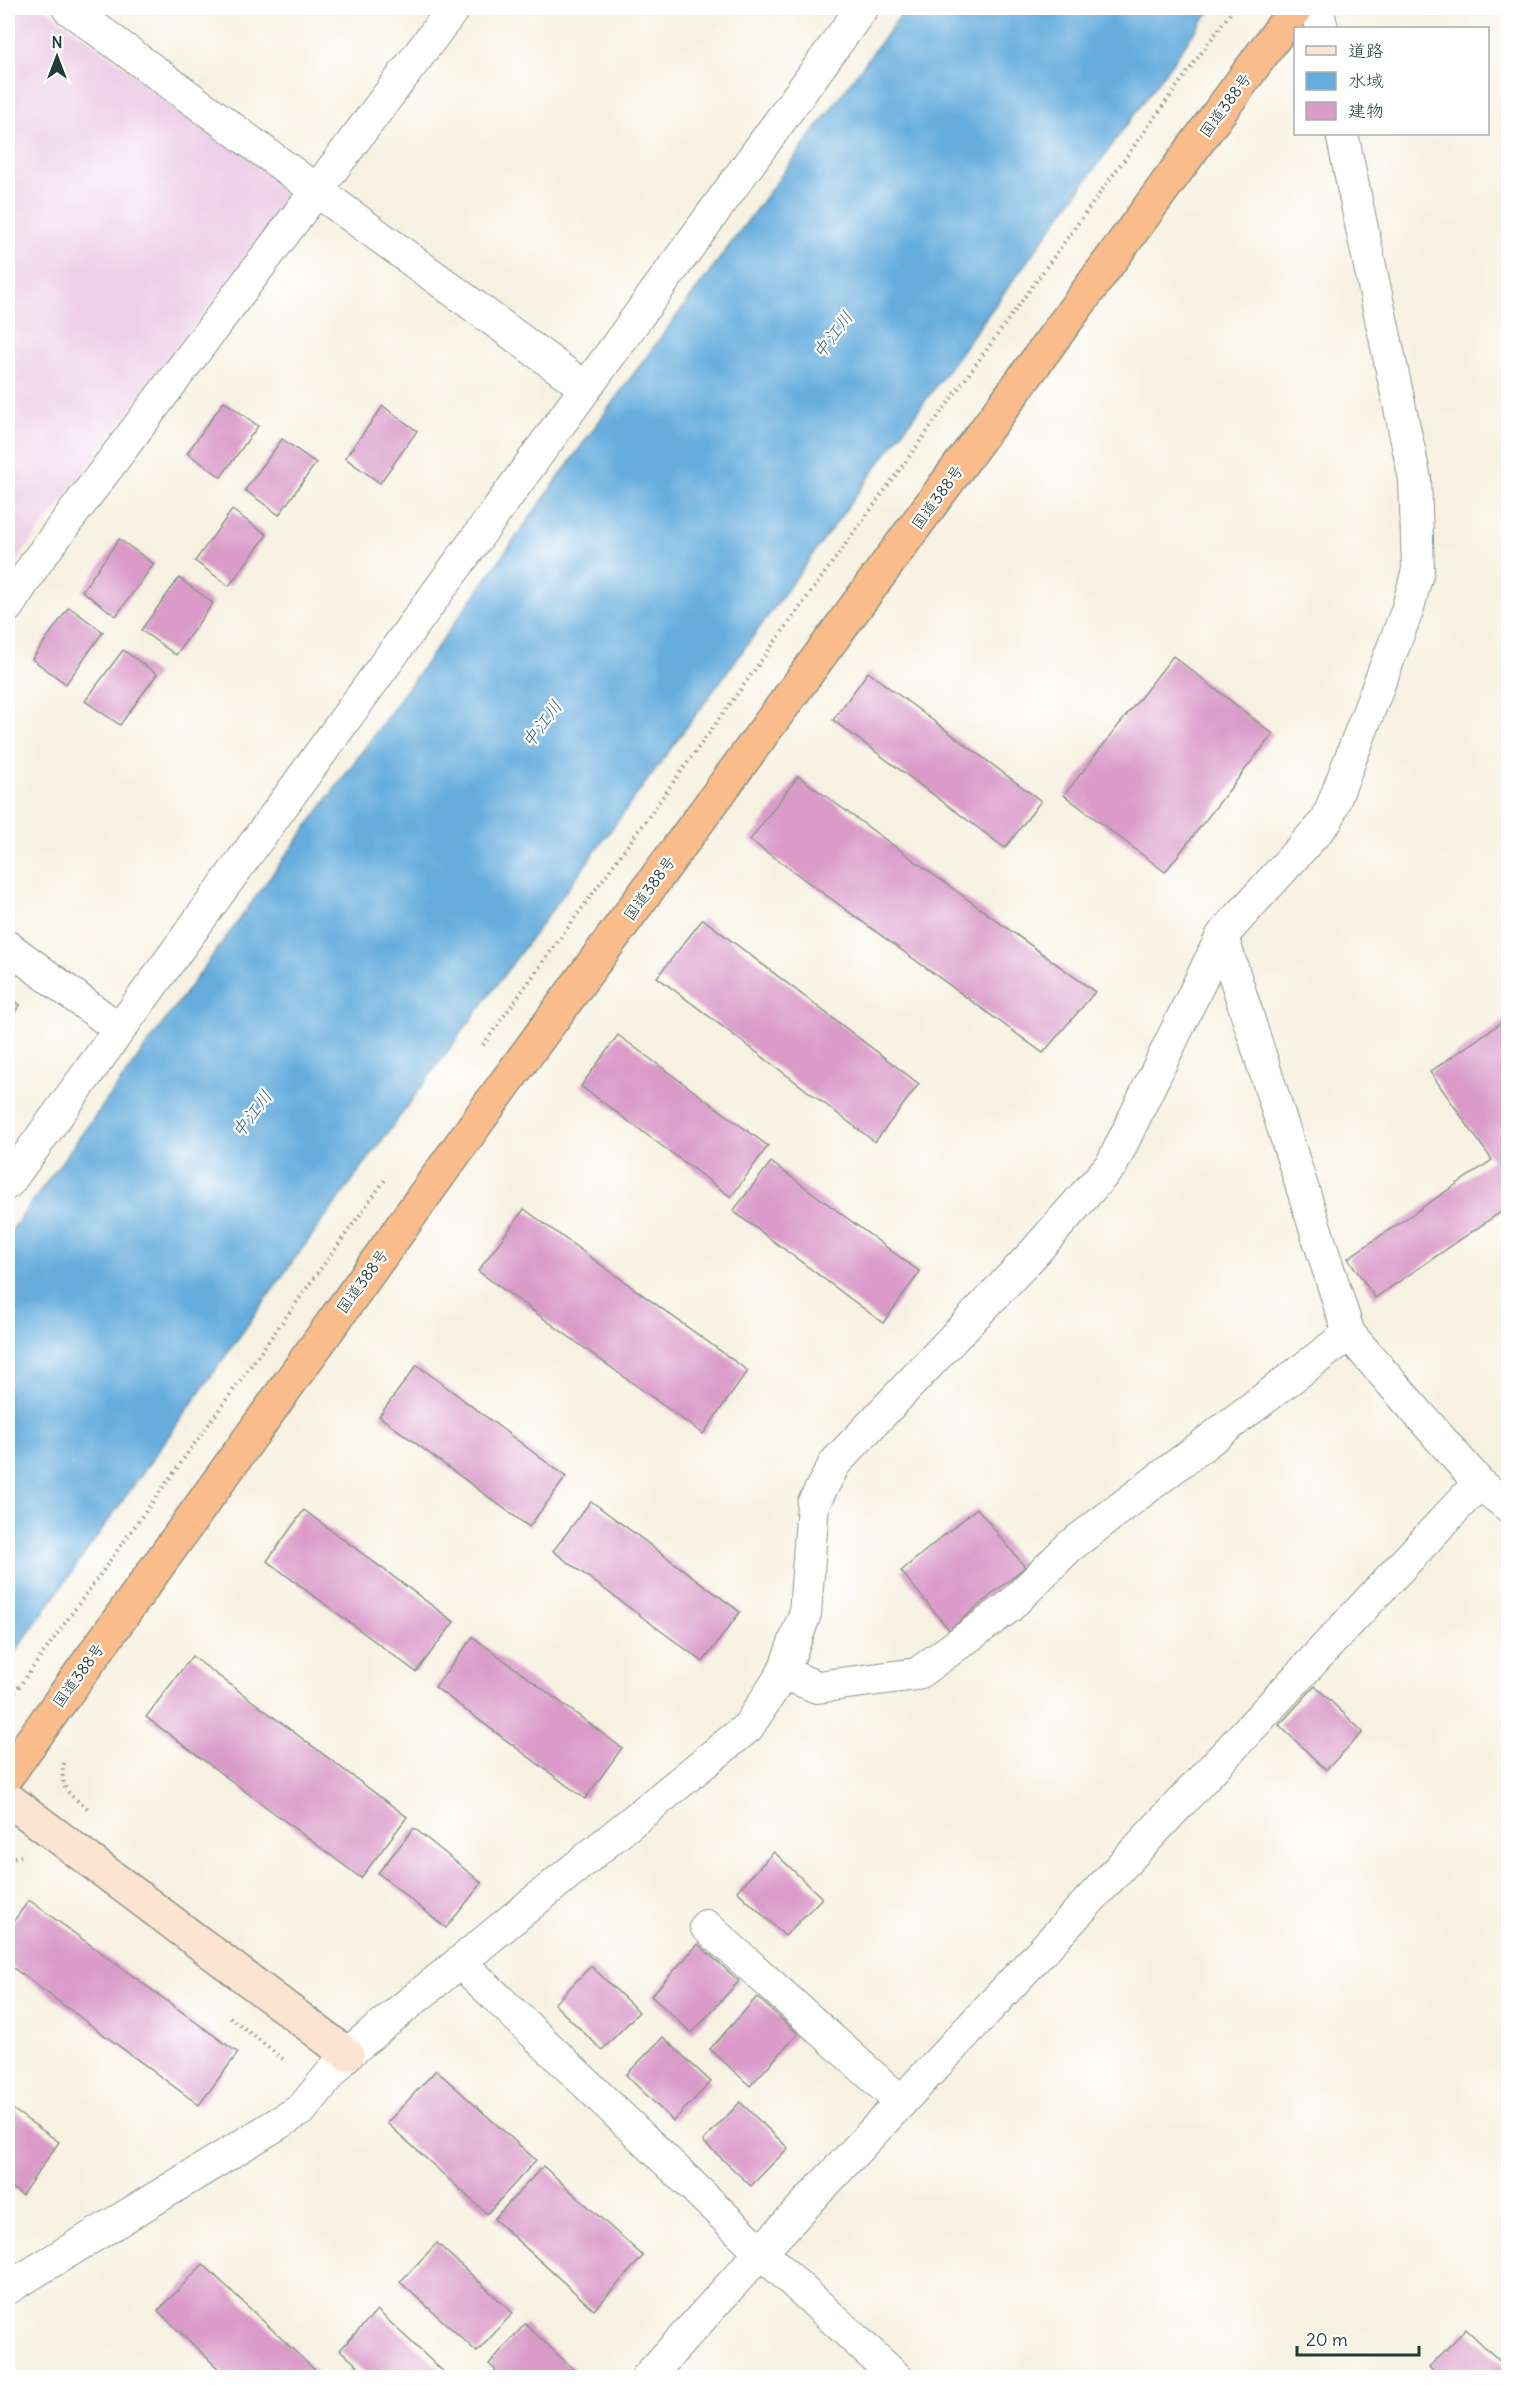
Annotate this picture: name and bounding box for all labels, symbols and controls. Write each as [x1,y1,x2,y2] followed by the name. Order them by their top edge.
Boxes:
[27,27,87,87] north arrow
[1294,27,1489,135] legend
[51,32,63,52] text: N
[1348,39,1384,62] text: 道路
[1195,69,1255,141] street label: 国道388号
[1348,69,1384,92] text: 水域
[1348,99,1384,122] text: 建物
[807,306,858,363] water label: 中江川
[907,461,967,533] street label: 国道388号
[516,695,567,752] water label: 中江川
[619,852,679,924] street label: 国道388号
[226,1085,277,1142] water label: 中江川
[332,1245,392,1317] street label: 国道388号
[48,1639,108,1711] street label: 国道388号
[1297,2319,1418,2357] scale bar
[1306,2328,1348,2351] text: 20 m

